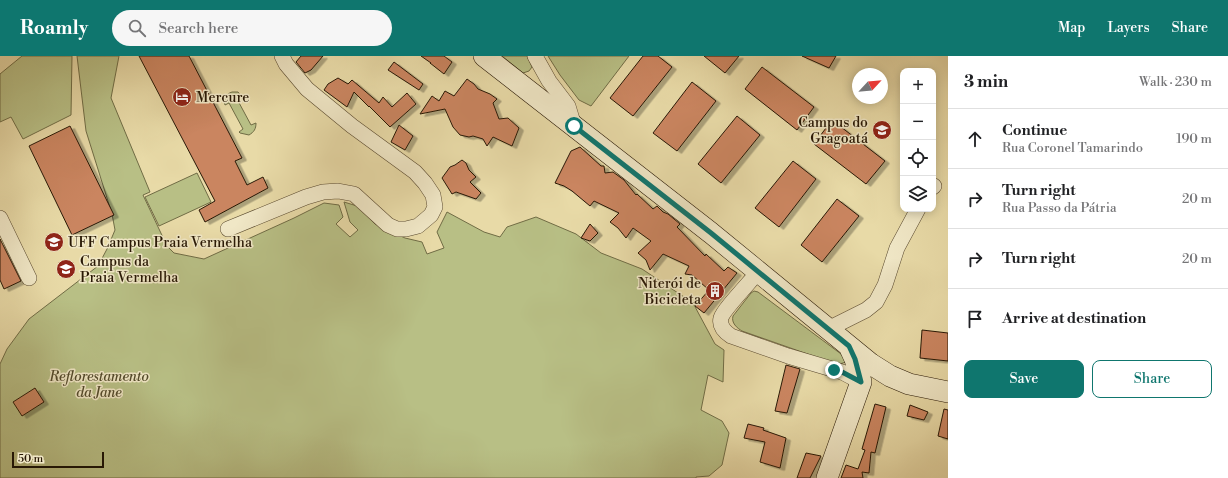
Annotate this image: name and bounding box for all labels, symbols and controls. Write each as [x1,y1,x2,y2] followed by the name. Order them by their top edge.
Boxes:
[112,10,392,46] search box
[20,16,88,40] text: Roamly
[126,17,148,39] icon: search
[158,19,238,38] text: Search here
[1058,19,1085,37] text: Map
[1107,19,1150,37] text: Layers
[1172,19,1208,37] text: Share
[852,68,888,104] north arrow
[900,68,936,212] map controls
[900,68,936,104] button: +
[964,71,1008,93] text: 3 min
[1139,74,1212,90] text: Walk · 230 m
[171,86,193,108] hotel icon: Mercure
[196,89,249,107] place label: Mercure
[900,104,936,140] button: −
[798,114,869,148] place label: Campus do Gragoatá
[565,117,583,135] route start
[871,119,893,141] school or university icon: Campus do Gragoatá
[1002,121,1067,140] text: Continue
[964,128,986,150] icon: ahead
[1176,131,1212,147] text: 190 m
[900,140,936,176] button: locate
[1002,140,1143,156] text: Rua Coronel Tamarindo
[900,176,936,212] button: layers
[1002,181,1076,200] text: Turn right
[964,188,986,210] icon: right
[1182,191,1212,207] text: 20 m
[1002,200,1117,216] text: Rua Passo da Pátria
[43,231,65,253] school or university icon: UFF Campus Praia Vermelha
[68,234,253,252] place label: UFF Campus Praia Vermelha
[964,248,986,270] icon: right
[1002,249,1076,268] text: Turn right
[1182,251,1212,267] text: 20 m
[80,253,179,287] place label: Campus da Praia Vermelha
[55,258,77,280] school or university icon: Campus da Praia Vermelha
[638,275,702,309] place label: Niterói de Bicicleta
[704,280,726,302] building icon: Niterói de Bicicleta
[964,308,986,330] icon: arrive
[1002,309,1146,328] text: Arrive at destination
[964,360,1084,398] button: Save
[1092,360,1212,398] button: Share
[825,361,843,379] route end
[48,368,149,402] park label: Reflorestamento da Jane
[12,450,104,469] scale bar
[18,452,43,466] text: 50 m

